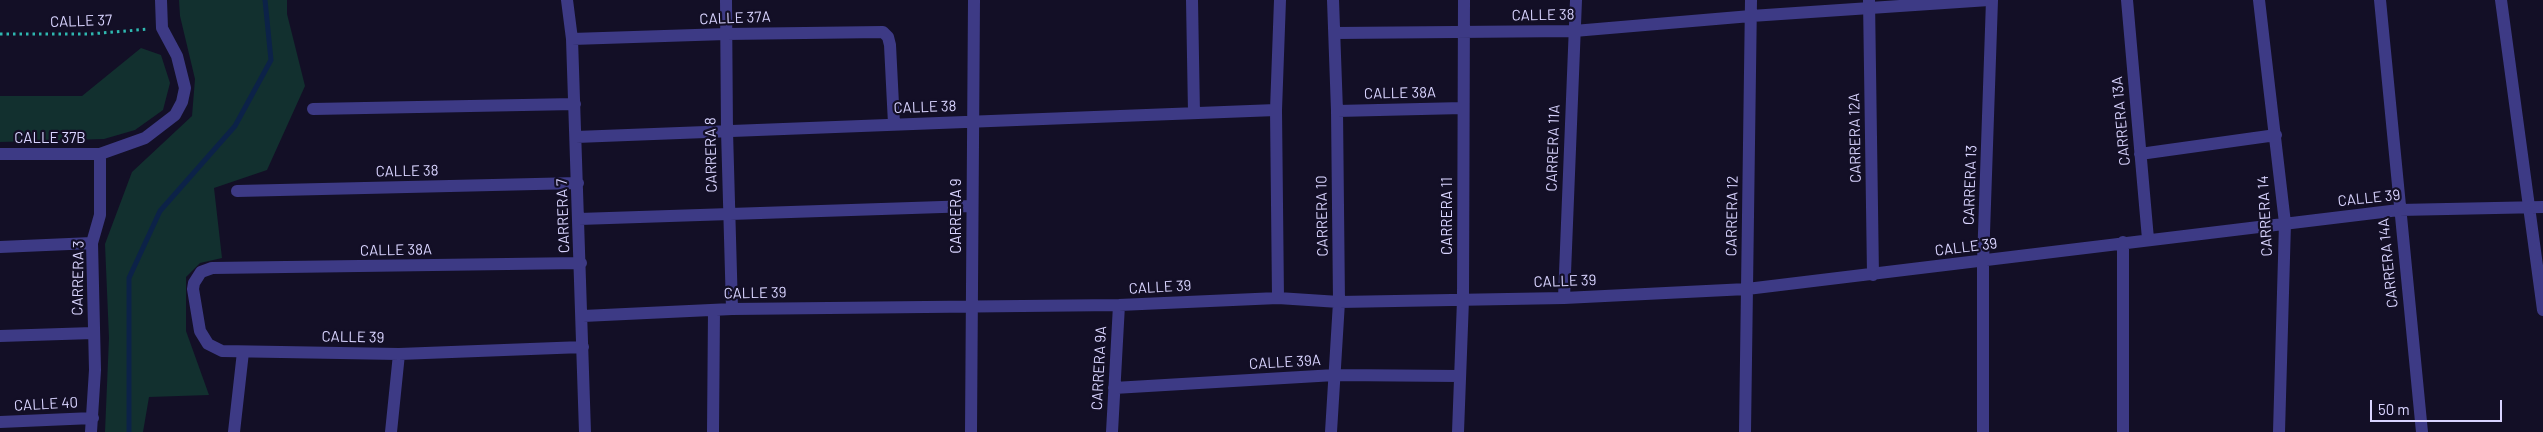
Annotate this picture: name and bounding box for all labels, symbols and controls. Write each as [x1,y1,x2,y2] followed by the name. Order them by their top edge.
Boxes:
[1511,5,1575,25] street label: CALLE 38
[699,8,771,28] street label: CALLE 37A
[50,11,112,31] street label: CALLE 37
[2108,76,2134,166] street label: CARRERA 13A
[1364,83,1436,103] street label: CALLE 38A
[1845,93,1865,183] street label: CARRERA 12A
[893,97,957,117] street label: CALLE 38
[1542,104,1564,192] street label: CARRERA 11A
[701,117,721,193] street label: CARRERA 8
[14,129,86,147] street label: CALLE 37B
[1960,144,1980,226] street label: CARRERA 13
[375,161,439,181] street label: CALLE 38
[1312,175,1332,257] street label: CARRERA 10
[1722,175,1742,257] street label: CARRERA 12
[2254,175,2276,257] street label: CARRERA 14
[1438,177,1456,255] street label: CARRERA 11
[553,178,573,254] street label: CARRERA 7
[947,178,965,254] street label: CARRERA 9
[2337,186,2401,210] street label: CALLE 39
[2374,217,2402,309] street label: CARRERA 14A
[1934,234,1998,260] street label: CALLE 39
[68,240,88,316] street label: CARRERA 3
[360,240,432,260] street label: CALLE 38A
[1533,271,1597,291] street label: CALLE 39
[1128,276,1192,298] street label: CALLE 39
[723,283,787,303] street label: CALLE 39
[1088,325,1110,411] street label: CARRERA 9A
[321,327,385,347] street label: CALLE 39
[1249,351,1321,373] street label: CALLE 39A
[2373,390,2506,422] scale bar
[14,393,78,415] street label: CALLE 40
[2378,400,2410,418] text: 50 m

